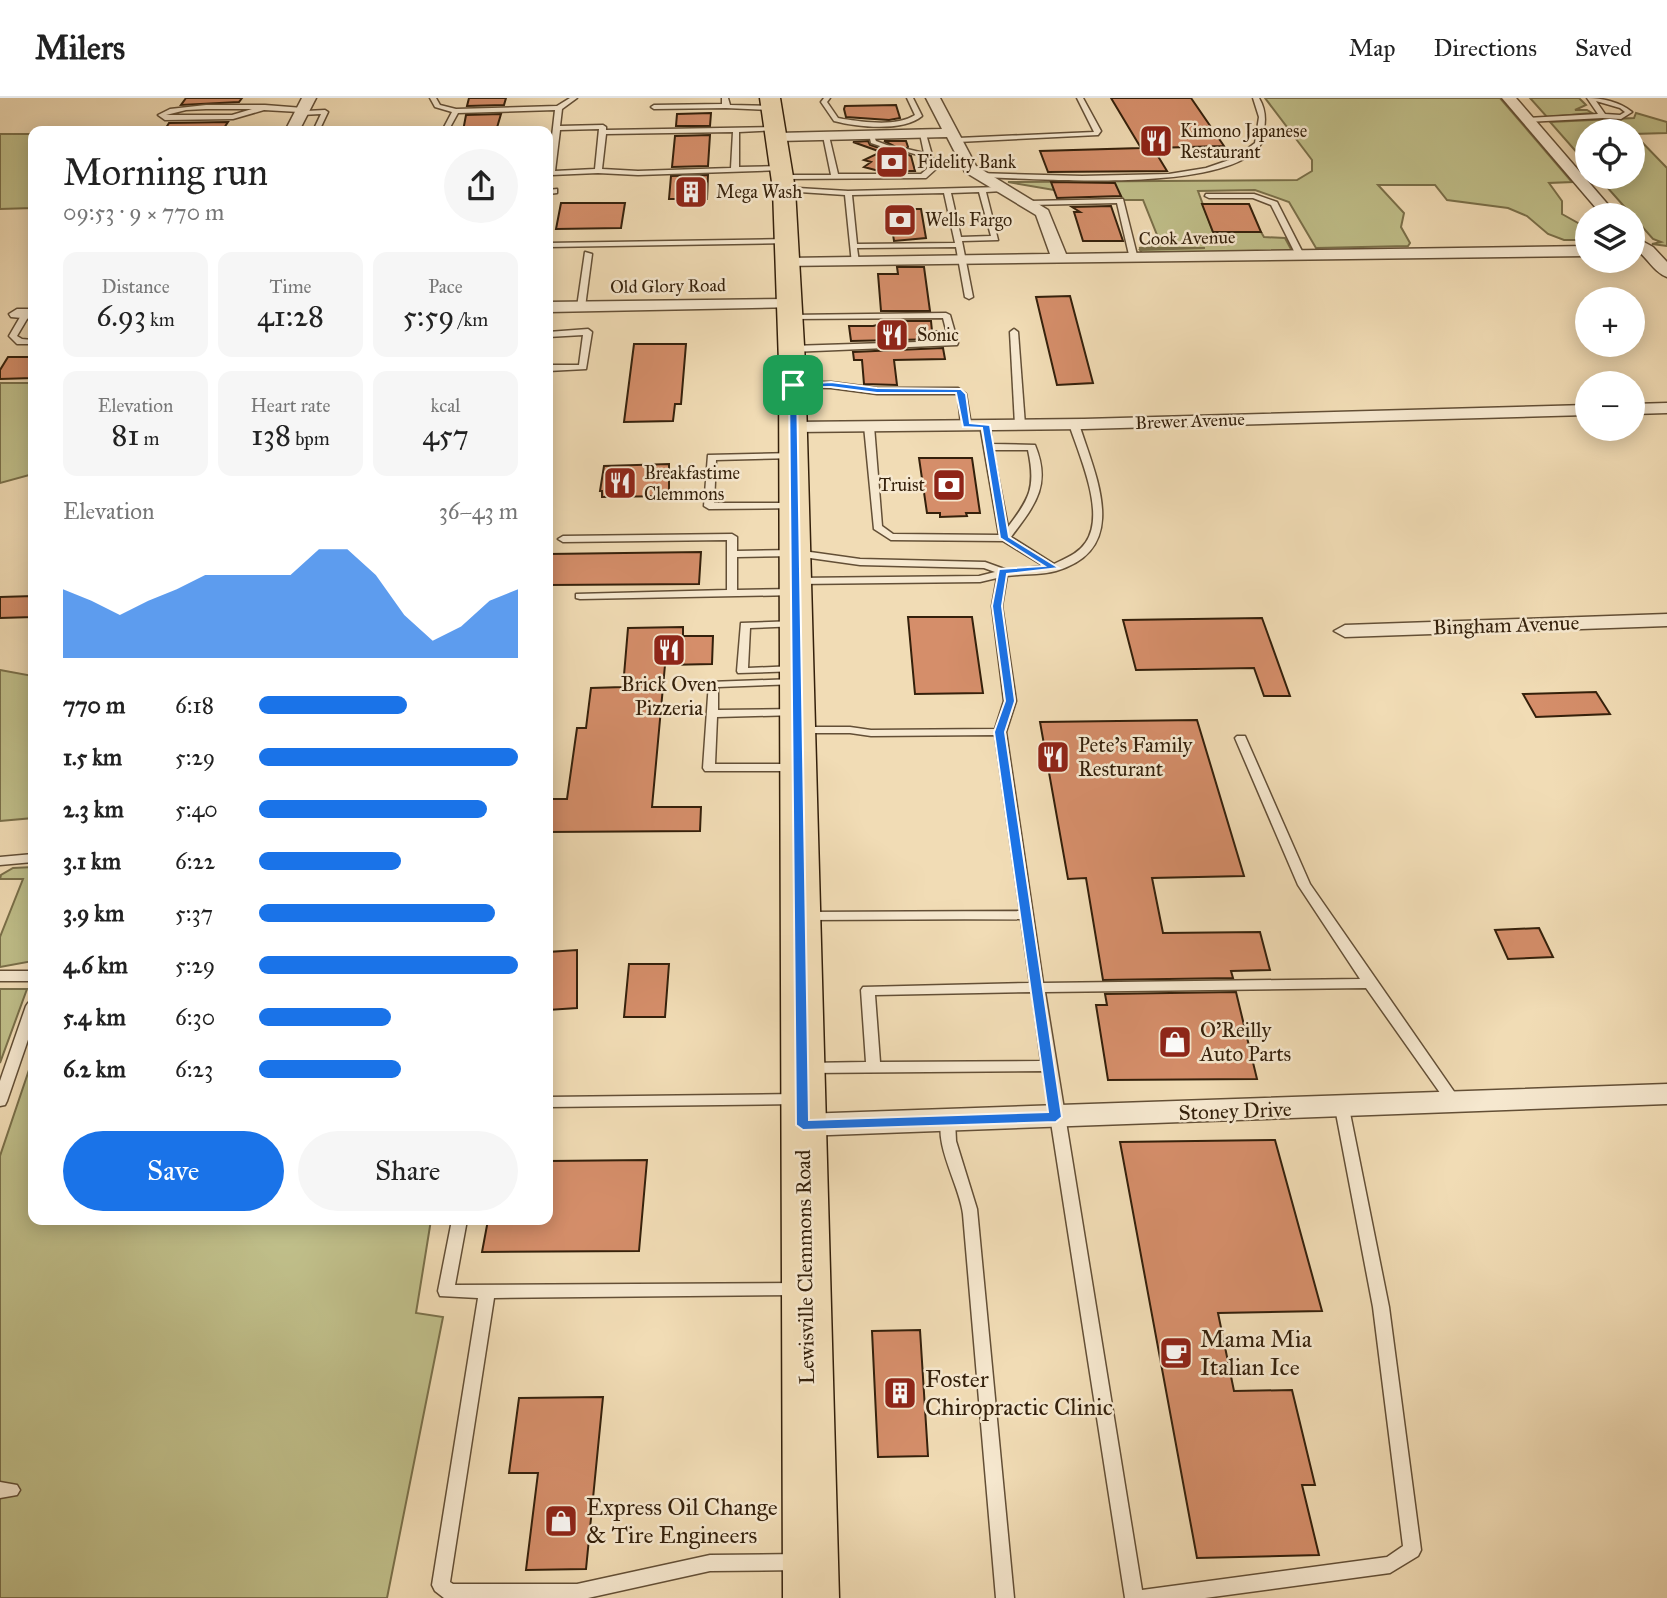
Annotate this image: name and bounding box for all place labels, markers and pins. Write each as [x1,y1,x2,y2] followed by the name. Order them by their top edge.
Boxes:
[1180,120,1307,163] place label: Kimono Japanese Restaurant
[1137,122,1175,160] restaurant icon: Kimono Japanese Restaurant
[873,143,911,181] bank icon: Fidelity Bank
[917,151,1017,173] place label: Fidelity Bank
[672,173,710,211] building icon: Mega Wash
[716,181,802,204] place label: Mega Wash
[881,201,919,239] bank icon: Wells Fargo
[925,209,1012,232] place label: Wells Fargo
[873,316,911,354] restaurant icon: Sonic
[917,324,959,346] place label: Sonic
[763,355,823,415] pin
[644,462,740,505] place label: Breakfastime Clemmons
[601,464,639,502] restaurant icon: Breakfastime Clemmons
[930,466,968,504] bank icon: Truist
[879,474,926,496] place label: Truist
[650,631,688,669] restaurant icon: Brick Oven Pizzeria
[621,671,717,721] place label: Brick Oven Pizzeria
[1078,732,1194,782] place label: Pete's Family Resturant
[1034,738,1072,776] restaurant icon: Pete's Family Resturant
[1199,1017,1291,1067] place label: O'Reilly Auto Parts
[1156,1023,1194,1061] shop icon: O'Reilly Auto Parts
[1200,1324,1313,1382] place label: Mama Mia Italian Ice
[1157,1334,1195,1372] cafe icon: Mama Mia Italian Ice
[925,1364,1113,1422] place label: Foster Chiropractic Clinic
[881,1374,919,1412] building icon: Foster Chiropractic Clinic
[586,1492,778,1550] place label: Express Oil Change & Tire Engineers
[542,1502,580,1540] shop icon: Express Oil Change & Tire Engineers

